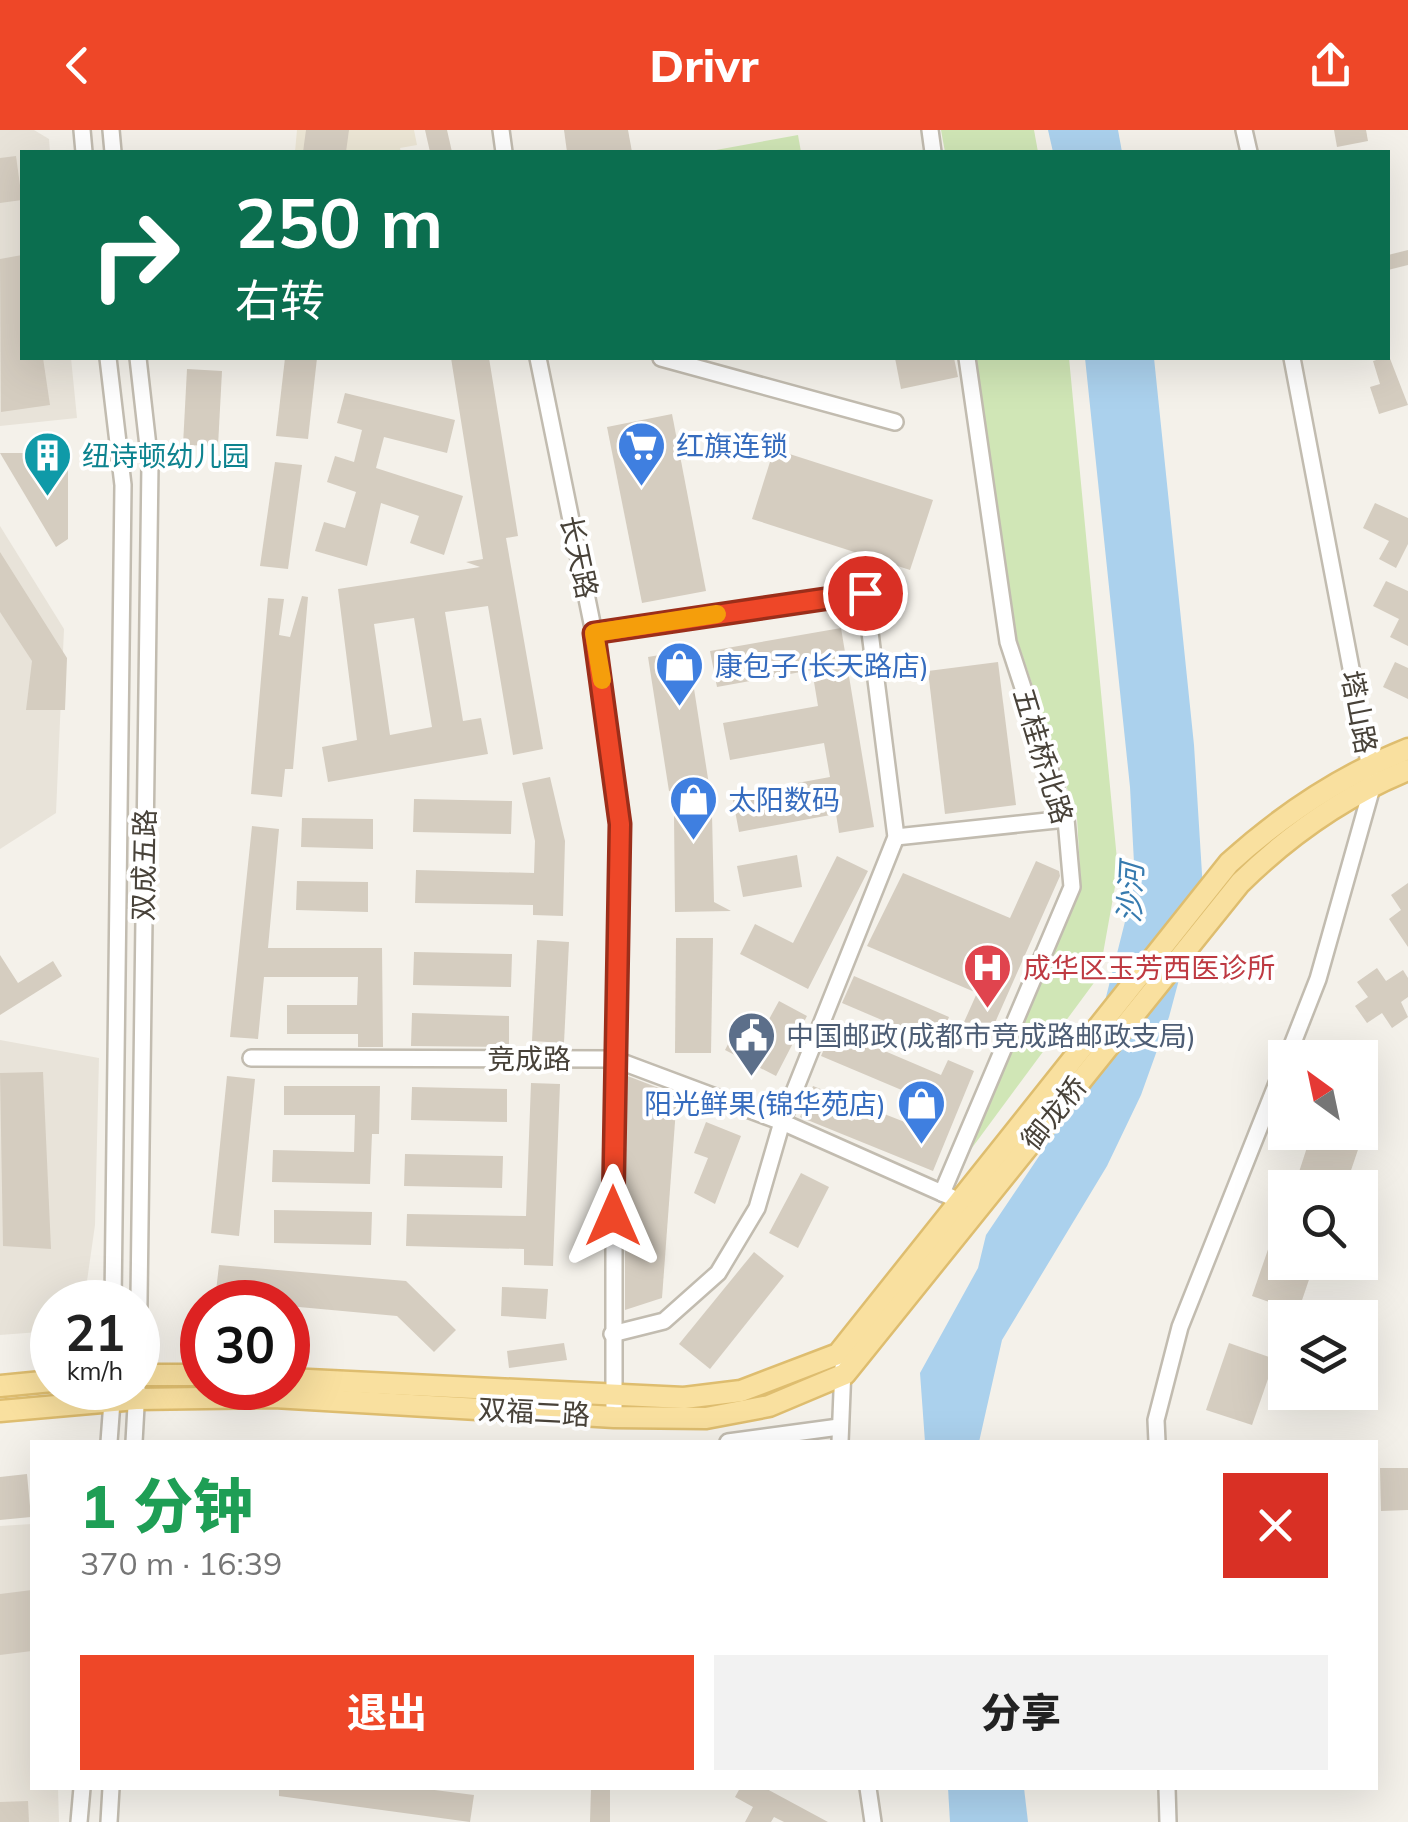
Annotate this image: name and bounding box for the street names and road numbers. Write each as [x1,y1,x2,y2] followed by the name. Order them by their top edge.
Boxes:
[554,512,605,602] street label: 长天路
[1334,667,1385,756] street label: 塔山路
[1006,684,1081,828] street label: 五桂桥北路
[125,809,162,921] street label: 双成五路
[487,1041,571,1076] street label: 竞成路
[1014,1069,1094,1156] street label: 御龙桥
[477,1391,591,1432] street label: 双福二路

